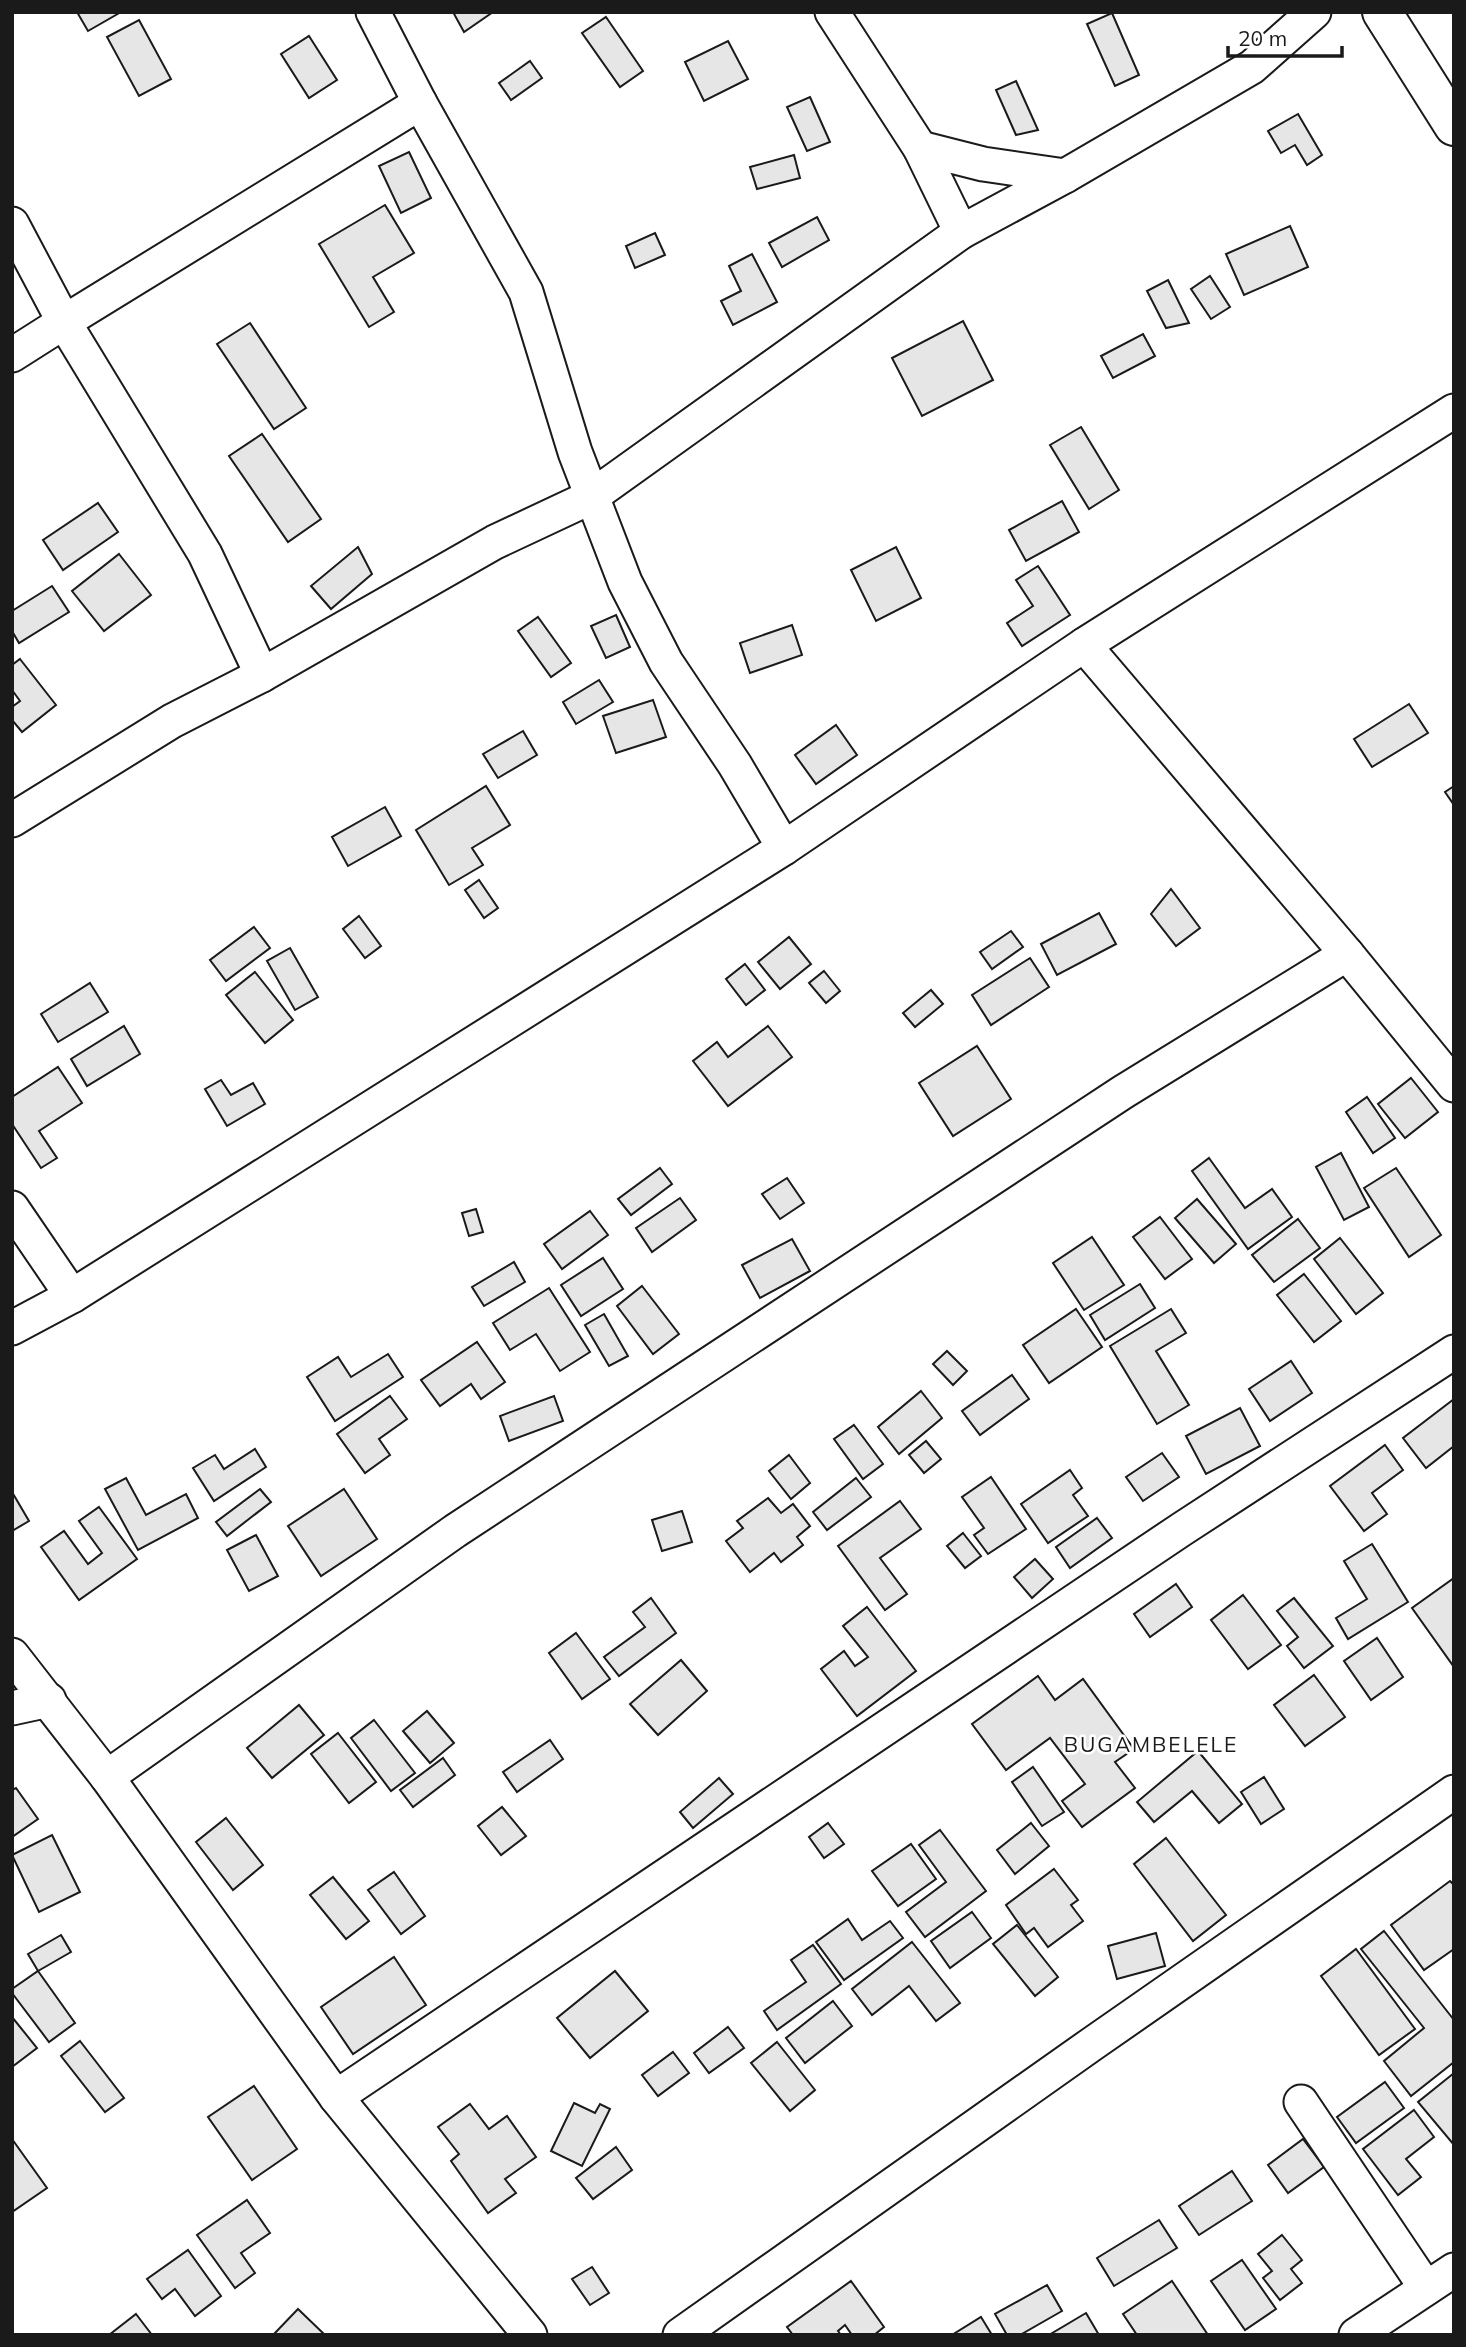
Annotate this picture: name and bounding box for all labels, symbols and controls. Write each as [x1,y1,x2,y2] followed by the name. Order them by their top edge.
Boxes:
[1228,14,1342,58] scale bar
[1238,25,1287,51] text: 20 m
[1064,1731,1238,1757] district label: BUGAMBELELE

